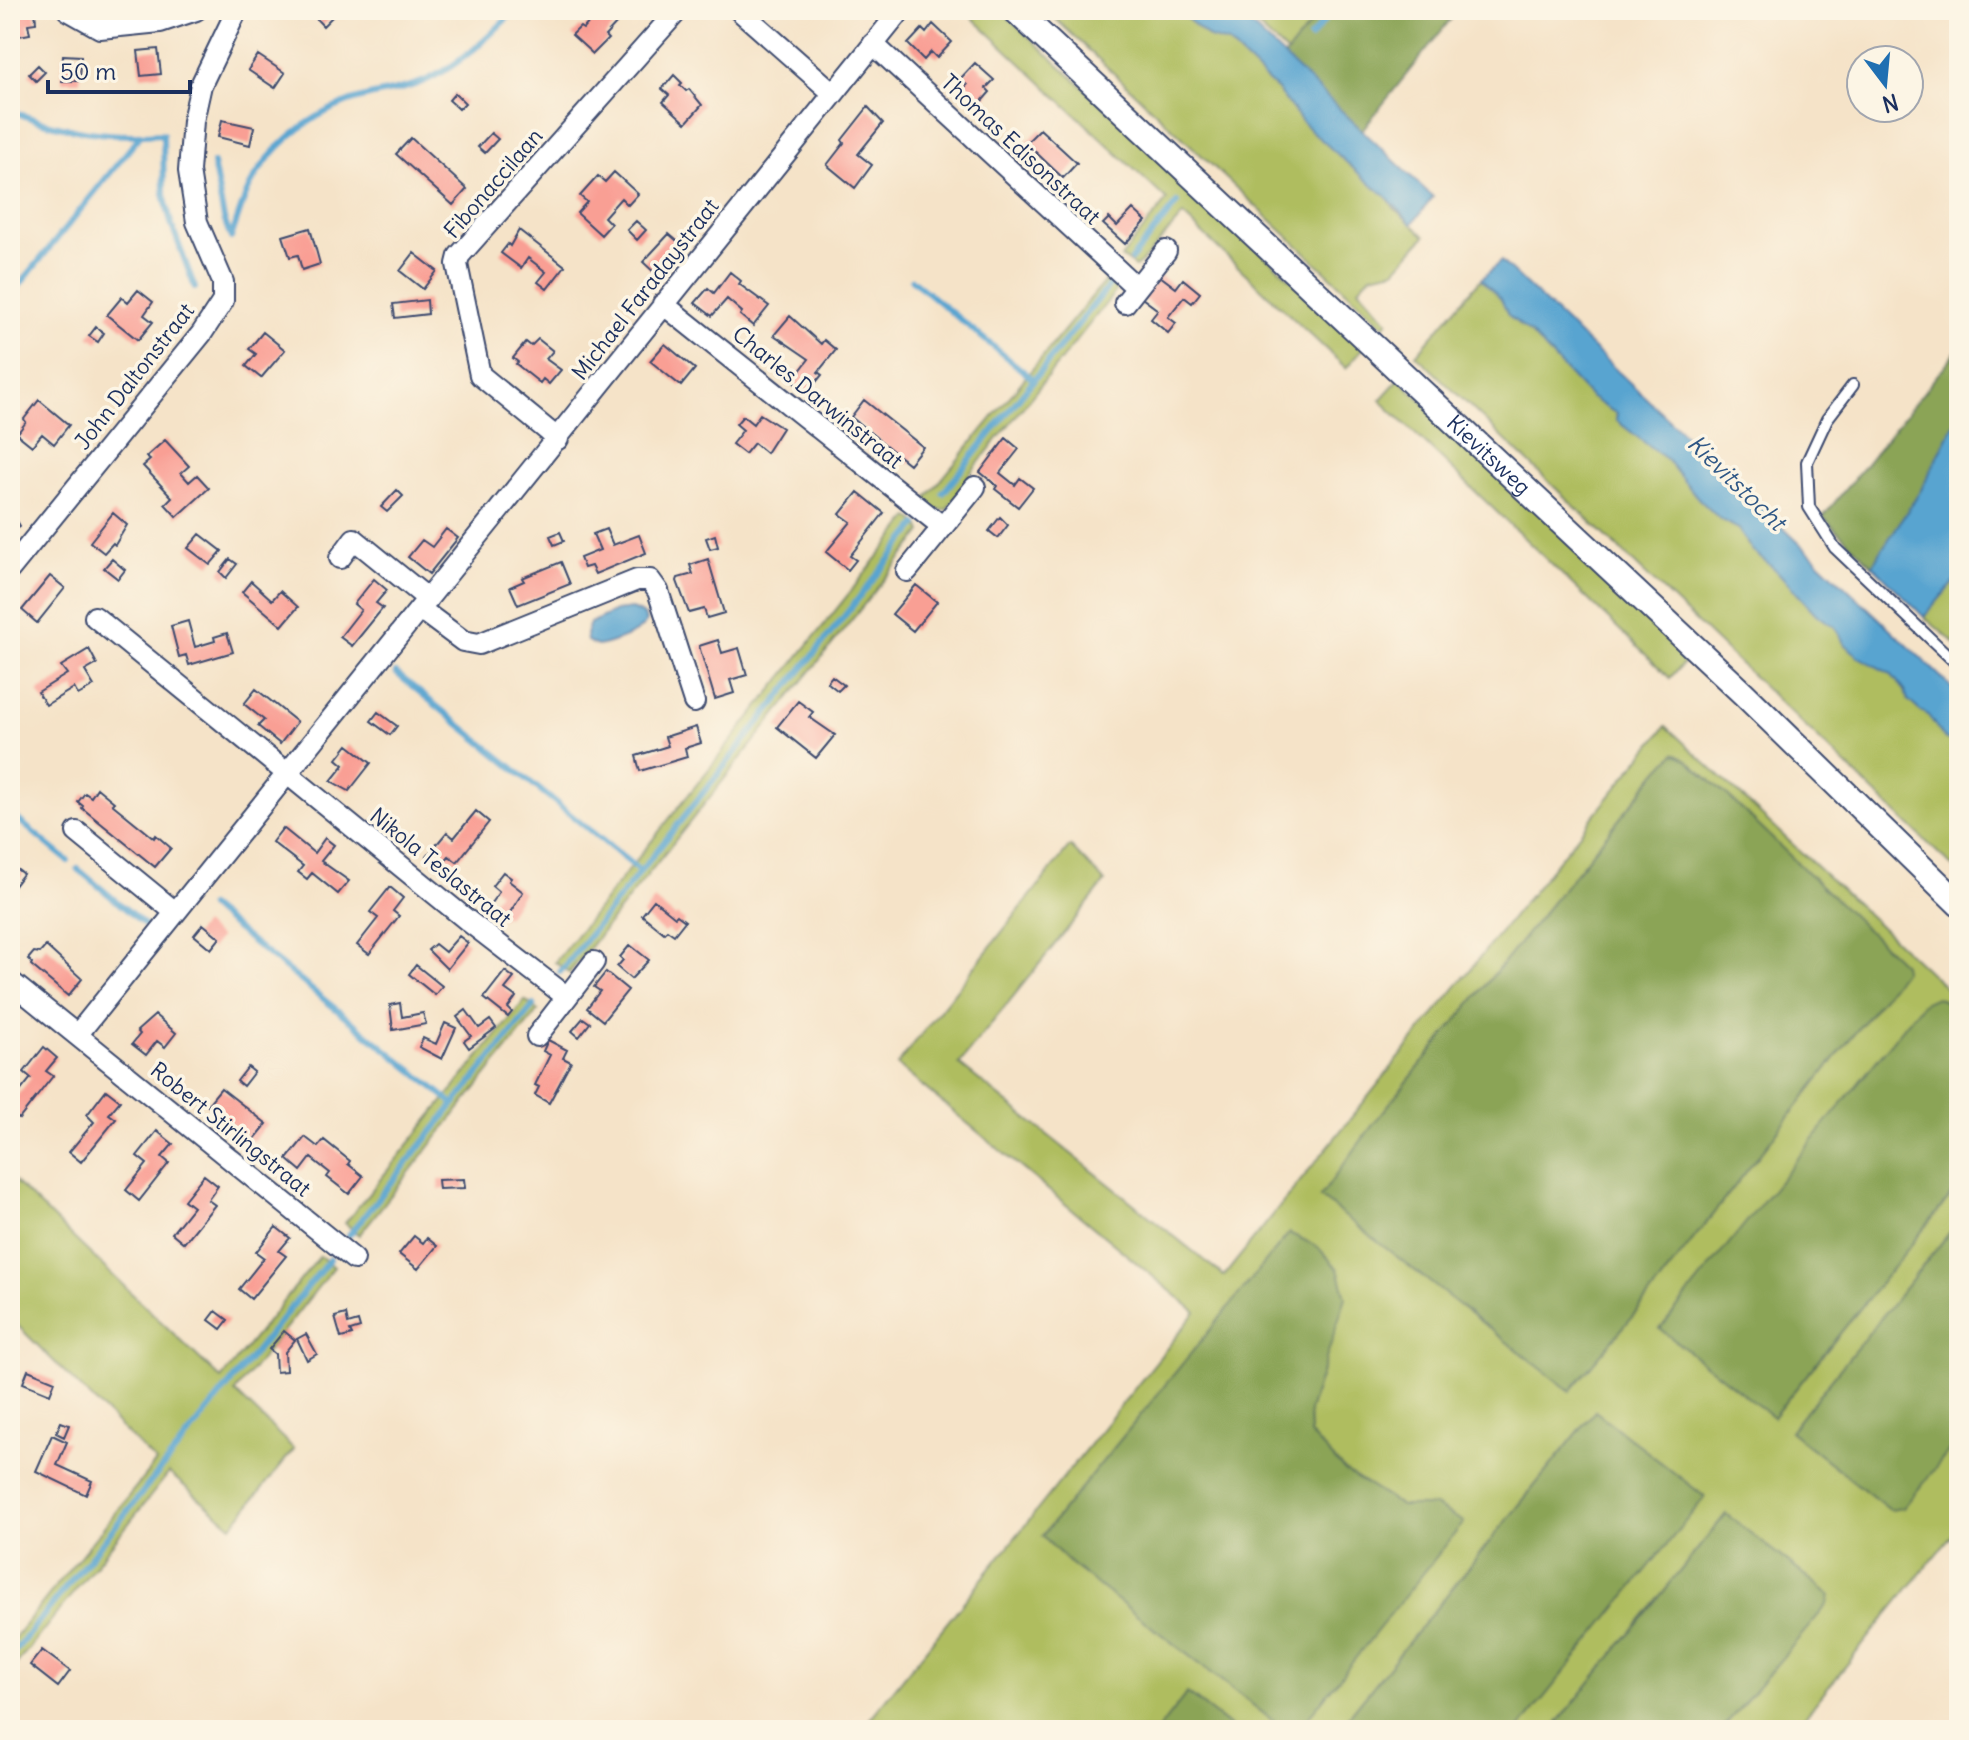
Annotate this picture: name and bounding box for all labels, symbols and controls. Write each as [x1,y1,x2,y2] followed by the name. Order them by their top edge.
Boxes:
[48,44,190,94] scale bar
[1845,44,1925,124] north arrow
[60,56,116,86] text: 50 m
[935,68,1107,230] street label: Thomas Edisonstraat
[1879,88,1902,119] text: N
[438,122,548,244] street label: Fibonaccilaan
[565,193,725,385] street label: Michael Faradaystraat
[68,297,200,455] street label: John Daltonstraat
[727,320,909,474] street label: Charles Darwinstraat
[1441,409,1537,501] street label: Kievitsweg
[1682,428,1794,538] water label: Kievitstocht
[365,801,517,933] street label: Nikola Teslastraat
[145,1056,317,1202] street label: Robert Stirlingstraat

